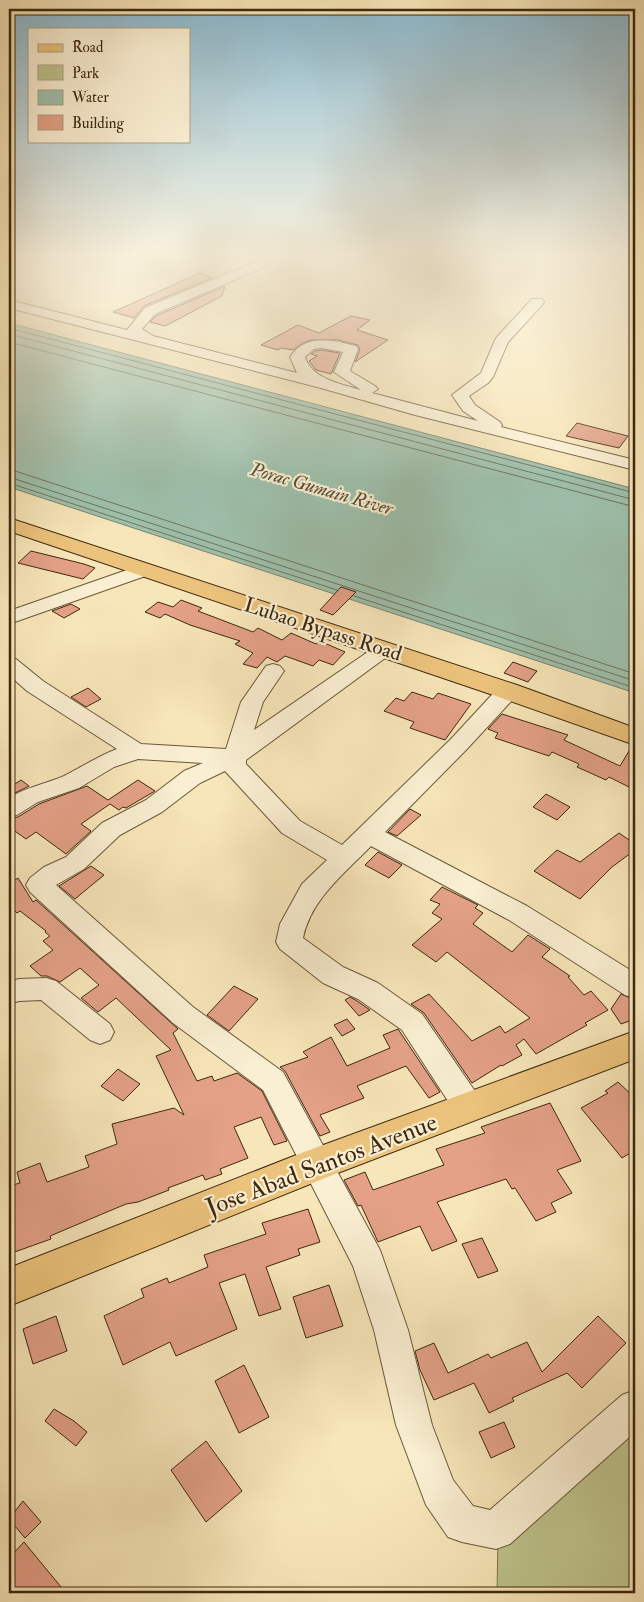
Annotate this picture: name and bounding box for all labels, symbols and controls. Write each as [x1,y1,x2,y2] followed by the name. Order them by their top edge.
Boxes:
[28,28,190,142] legend
[72,38,104,57] text: Road
[72,64,99,83] text: Park
[71,88,109,107] text: Water
[72,114,124,133] text: Building
[247,457,397,521] water label: Porac Gumain River
[241,591,406,668] street label: Lubao Bypass Road
[201,1107,442,1224] street label: Jose Abad Santos Avenue

